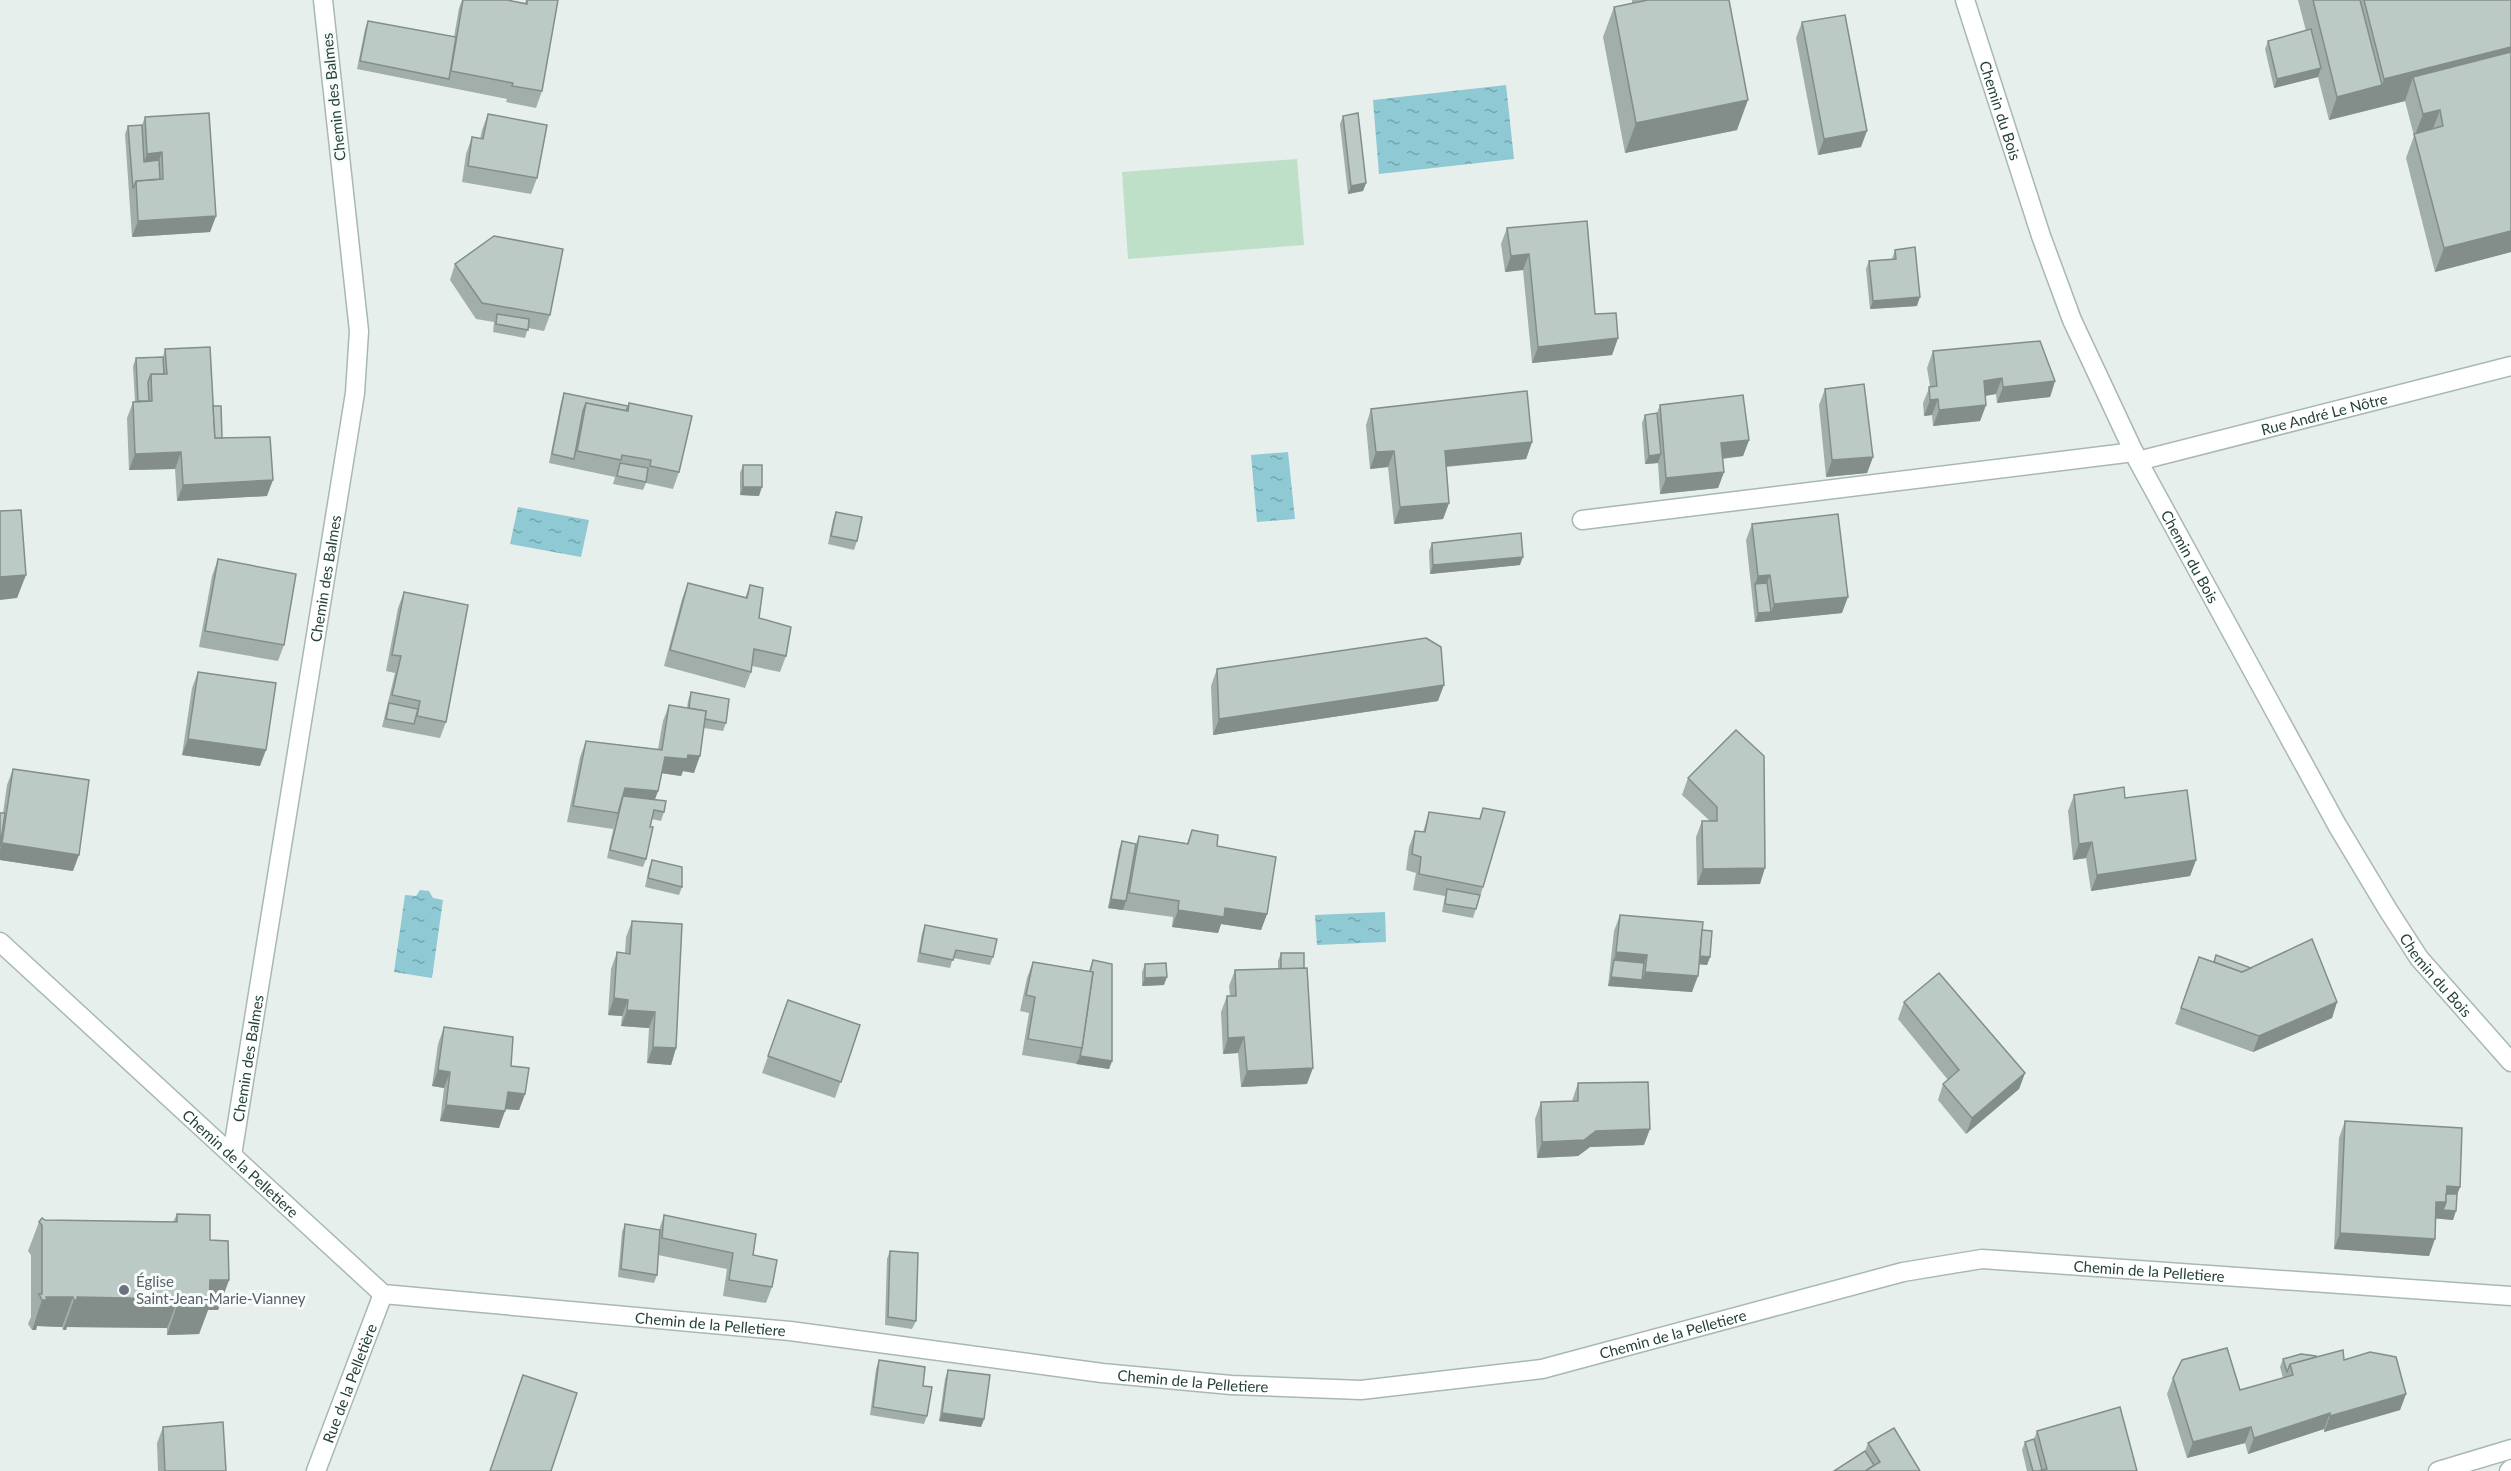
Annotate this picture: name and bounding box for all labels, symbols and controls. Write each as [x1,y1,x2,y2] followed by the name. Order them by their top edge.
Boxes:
[317,32,349,162] street label: Chemin des Balmes
[1976,58,2025,162] street label: Chemin du Bois
[2259,389,2389,438] street label: Rue André Le Nôtre
[2158,507,2223,606] street label: Chemin du Bois
[306,514,344,643] street label: Chemin des Balmes
[2396,930,2476,1020] street label: Chemin du Bois
[228,993,267,1123] street label: Chemin des Balmes
[179,1105,303,1221] street label: Chemin de la Pelletiere
[2073,1256,2225,1285] street label: Chemin de la Pelletiere
[136,1272,306,1307] place label: Église Saint-Jean-Marie-Vianney
[117,1283,131,1297] marker: Église Saint-Jean-Marie-Vianney
[1597,1306,1748,1362] street label: Chemin de la Pelletiere
[634,1308,787,1340] street label: Chemin de la Pelletiere
[319,1321,380,1445] street label: Rue de la Pelletière
[1117,1365,1269,1395] street label: Chemin de la Pelletiere

